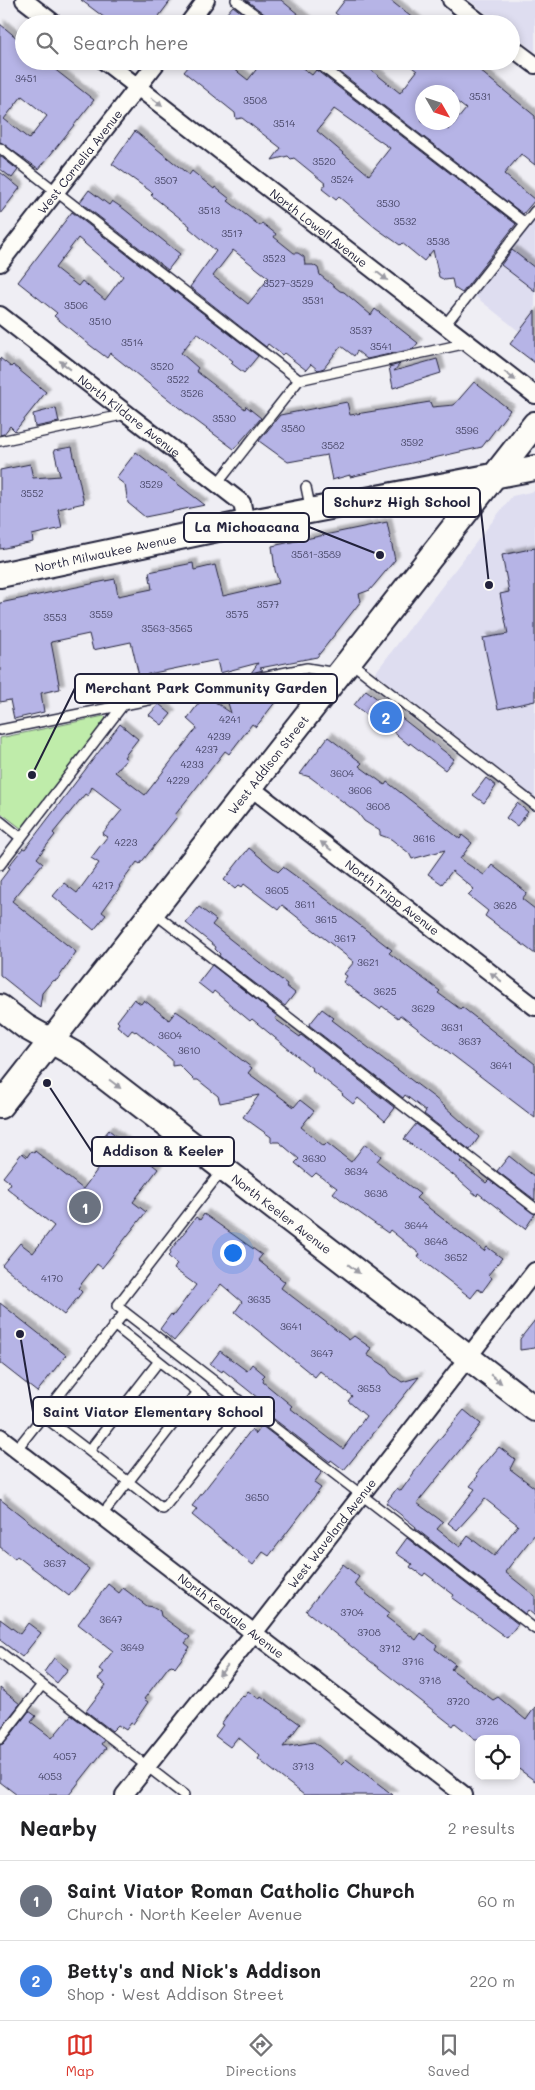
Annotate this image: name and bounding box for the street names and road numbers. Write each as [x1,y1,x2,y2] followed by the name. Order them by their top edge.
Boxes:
[34,106,125,217] street label: West Cornelia Avenue
[267,185,371,271] street label: North Lowell Avenue
[75,371,184,461] street label: North Kildare Avenue
[33,530,178,575] street label: North Milwaukee Avenue
[224,712,312,817] street label: West Addison Street
[342,856,443,938] street label: North Tripp Avenue
[229,1170,335,1257] street label: North Keeler Avenue
[284,1475,379,1591] street label: West Waveland Avenue
[175,1569,288,1661] street label: North Kedvale Avenue

